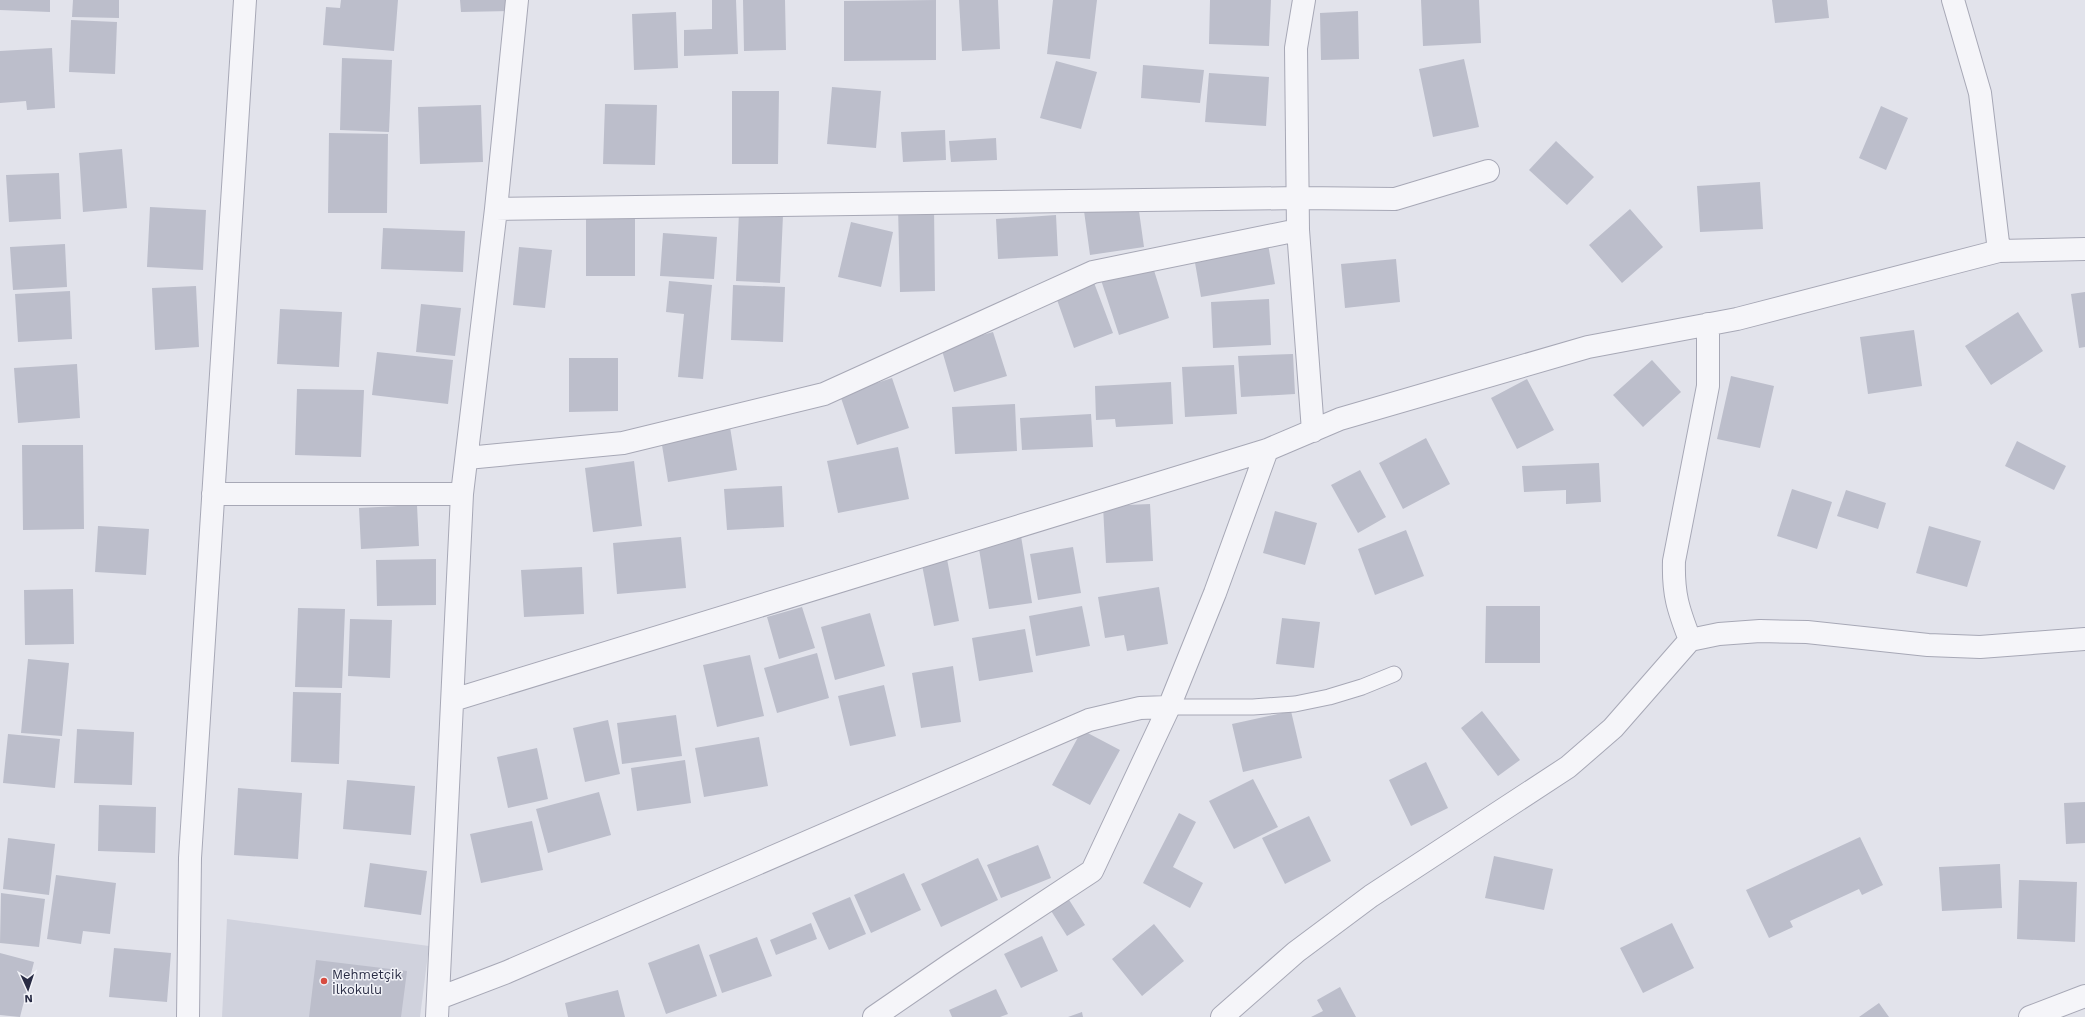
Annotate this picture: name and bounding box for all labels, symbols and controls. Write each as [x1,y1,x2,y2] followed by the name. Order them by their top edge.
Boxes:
[332,967,402,997] place label: Mehmetçik İlkokulu
[8,969,48,1009] north arrow
[319,976,329,986] marker: Mehmetçik İlkokulu
[24,992,33,1005] text: N

